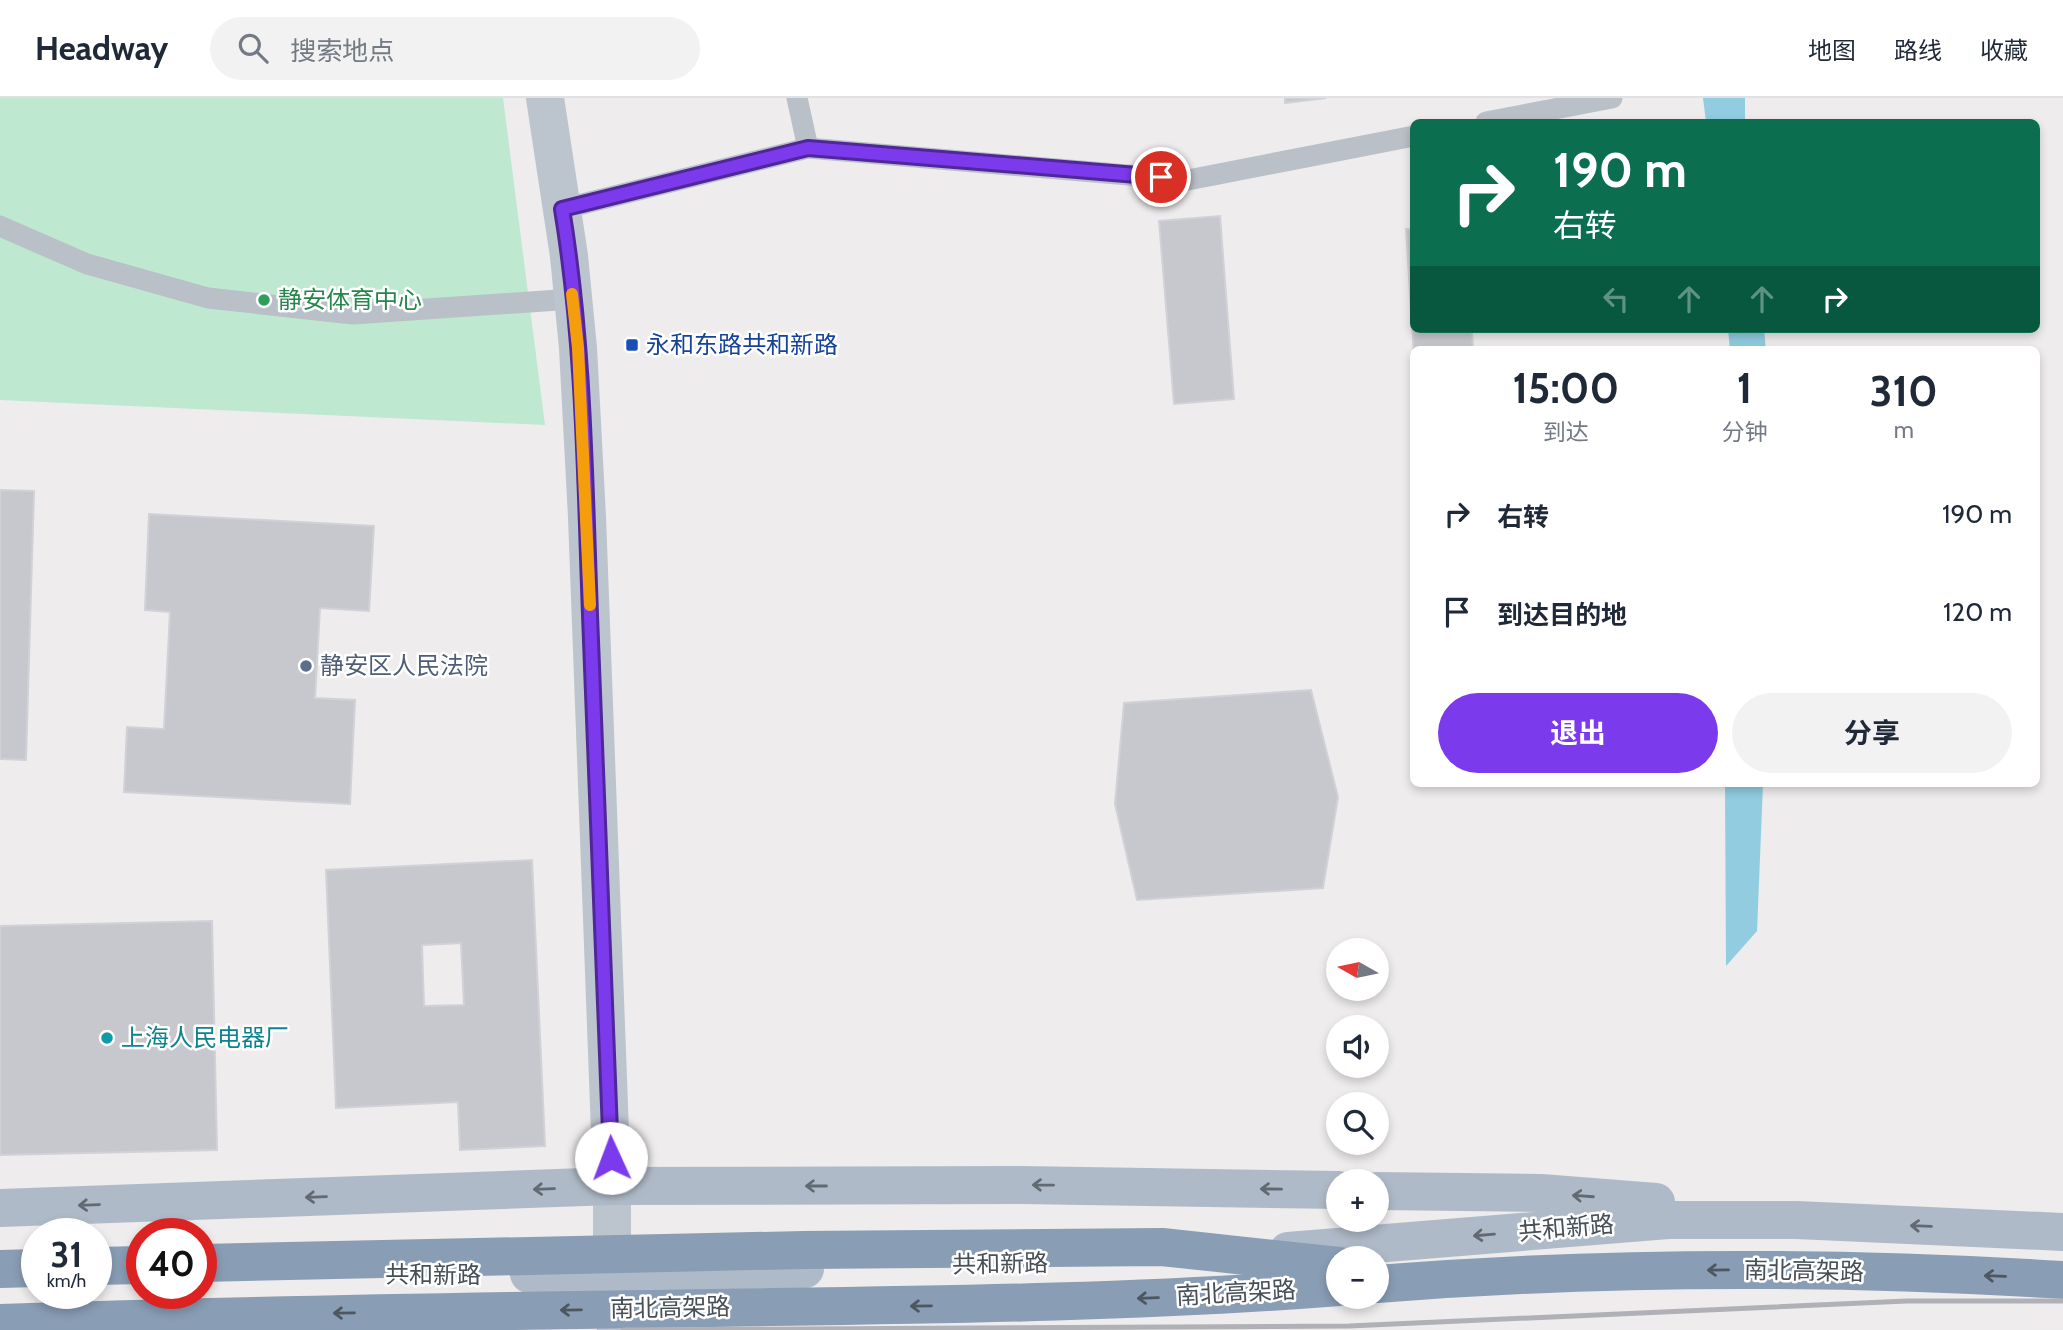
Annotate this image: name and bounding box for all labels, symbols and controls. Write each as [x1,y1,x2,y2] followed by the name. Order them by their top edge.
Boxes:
[210,17,700,80] search box
[35,28,168,68] text: Headway
[234,29,272,67] icon: search
[290,35,394,67] text: 搜索地点
[1808,36,1856,65] text: 地图
[1894,36,1942,65] text: 路线
[1980,36,2028,65] text: 收藏
[1553,140,1687,199] text: 190 m
[1131,147,1191,207] pin
[1438,147,1529,238] icon: right
[1142,158,1180,196] icon: arrive
[1553,206,1617,245] text: 右转
[1597,280,1635,318] icon: left
[1670,280,1708,318] icon: ahead
[1743,280,1781,318] icon: ahead
[1816,280,1854,318] icon: right
[278,285,422,314] place label: 静安体育中心
[256,292,272,308] marker: 静安体育中心
[646,330,838,359] place label: 永和东路共和新路
[624,337,640,353] marker: 永和东路共和新路
[1512,362,1619,414] text: 15:00
[1737,362,1752,414] text: 1
[1870,365,1938,417] text: 310
[1894,416,1914,444] text: m
[1543,418,1589,446] text: 到达
[1721,418,1767,446] text: 分钟
[1438,495,1476,533] icon: right
[1942,498,2012,530] text: 190 m
[1497,501,1549,533] text: 右转
[1438,593,1476,631] icon: arrive
[1943,596,2012,628] text: 120 m
[1497,599,1627,631] text: 到达目的地
[320,651,488,680] place label: 静安区人民法院
[298,658,314,674] marker: 静安区人民法院
[1438,693,1718,773] button: 退出
[1732,693,2012,773] button: 分享
[1326,938,1390,1001] north arrow
[1326,938,1389,1309] map controls
[1326,1015,1389,1078] button: sound
[121,1023,289,1052] place label: 上海人民电器厂
[99,1030,115,1046] marker: 上海人民电器厂
[1326,1092,1389,1155] button: search
[574,1121,648,1195] position arrow
[1326,1169,1389,1232] button: +
[804,1179,827,1193] one-way arrow
[1032,1179,1055,1192] one-way arrow
[532,1182,555,1195] one-way arrow
[1259,1182,1282,1196] one-way arrow
[1572,1189,1595,1202] one-way arrow
[305,1190,328,1203] one-way arrow
[78,1198,101,1211] one-way arrow
[1517,1209,1615,1246] street label: 共和新路
[126,1218,217,1309] speed limit sign: 40
[1910,1220,1933,1233] one-way arrow
[1474,1229,1496,1242] one-way arrow
[51,1233,82,1276] text: 31
[1326,1246,1389,1309] button: −
[952,1248,1048,1279] street label: 共和新路
[1744,1255,1864,1286] street label: 南北高架路
[385,1260,481,1289] street label: 共和新路
[1707,1264,1730,1277] one-way arrow
[47,1270,86,1292] text: km/h
[1984,1270,2007,1283] one-way arrow
[1175,1275,1297,1310] street label: 南北高架路
[1137,1291,1160,1304] one-way arrow
[610,1292,730,1323] street label: 南北高架路
[910,1299,933,1312] one-way arrow
[560,1303,583,1317] one-way arrow
[332,1307,355,1320] one-way arrow

